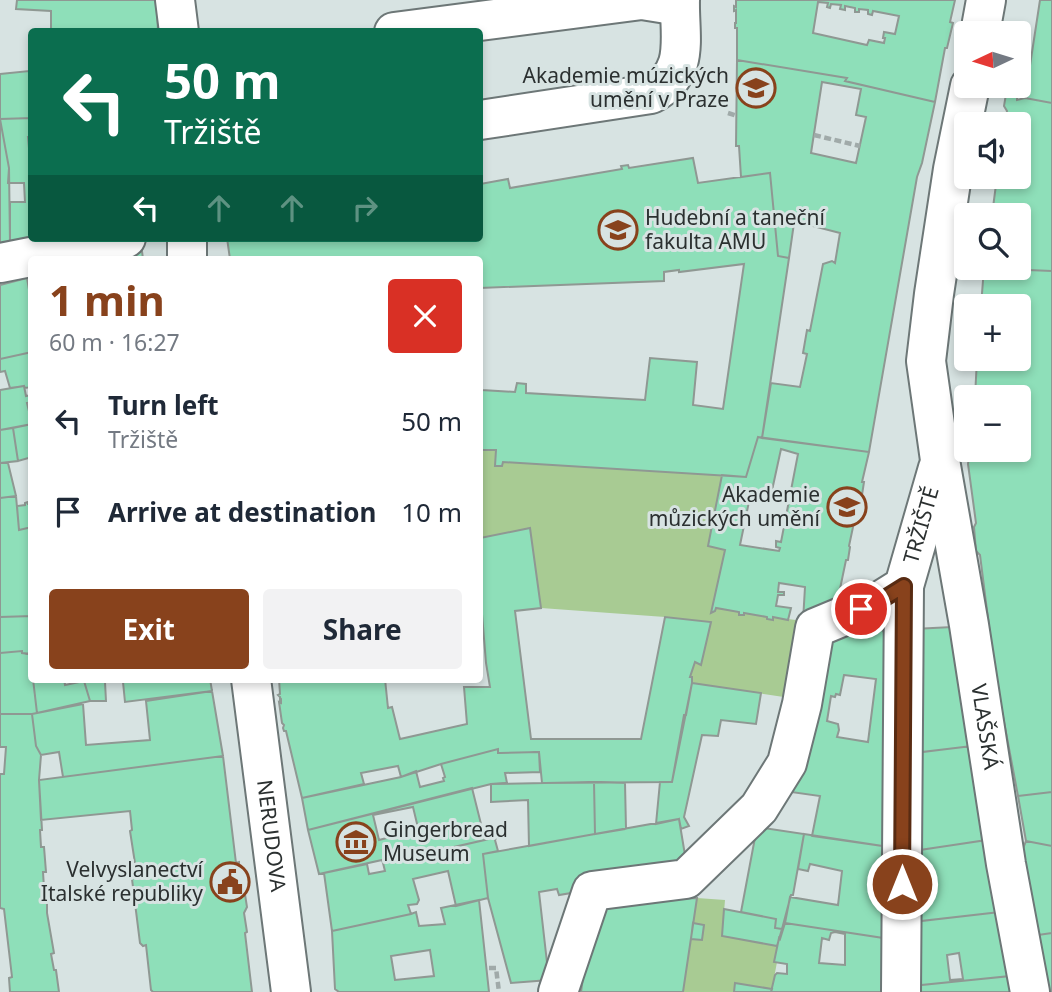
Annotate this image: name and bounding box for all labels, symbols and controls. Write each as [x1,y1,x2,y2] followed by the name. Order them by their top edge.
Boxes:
[954,21,1031,98] north arrow
[954,21,1031,462] map controls
[164,47,281,113] text: 50 m
[49,56,140,147] icon: left
[523,61,729,113] place label: Akademie múzických umění v Praze
[735,67,777,109] school or university icon: Akademie múzických umění v Praze
[164,110,262,153] text: Tržiště
[954,112,1031,189] button: sound
[127,189,165,227] icon: left
[200,189,238,227] icon: ahead
[273,189,311,227] icon: ahead
[346,189,384,227] icon: right
[645,203,826,255] place label: Hudební a taneční fakulta AMU
[954,203,1031,280] button: search
[597,209,639,251] school or university icon: Hudební a taneční fakulta AMU
[49,271,165,328] text: 1 min
[388,279,462,353] button: close
[954,294,1031,371] button: +
[49,326,180,358] text: 60 m · 16:27
[954,385,1031,462] button: −
[108,387,219,423] text: Turn left
[49,402,87,440] icon: left
[401,403,462,439] text: 50 m
[108,423,178,455] text: Tržiště
[649,480,821,532] place label: Akademie můzických umění
[896,483,945,567] street label: TRŽIŠTĚ
[826,486,868,528] school or university icon: Akademie můzických umění
[49,493,87,531] icon: arrive
[108,494,377,530] text: Arrive at destination
[401,494,462,530] text: 10 m
[831,579,891,639] pin
[49,589,249,669] button: Exit
[263,589,462,669] button: Share
[842,590,880,628] icon: arrive
[965,682,1006,772] street label: VLAŠSKÁ
[251,778,293,894] street label: NERUDOVA
[383,815,508,867] place label: Gingerbread Museum
[335,821,377,863] museum icon: Gingerbread Museum
[865,847,939,921] position arrow
[41,855,204,907] place label: Velvyslanectví Italské republiky
[209,861,251,903] public building icon: Velvyslanectví Italské republiky

